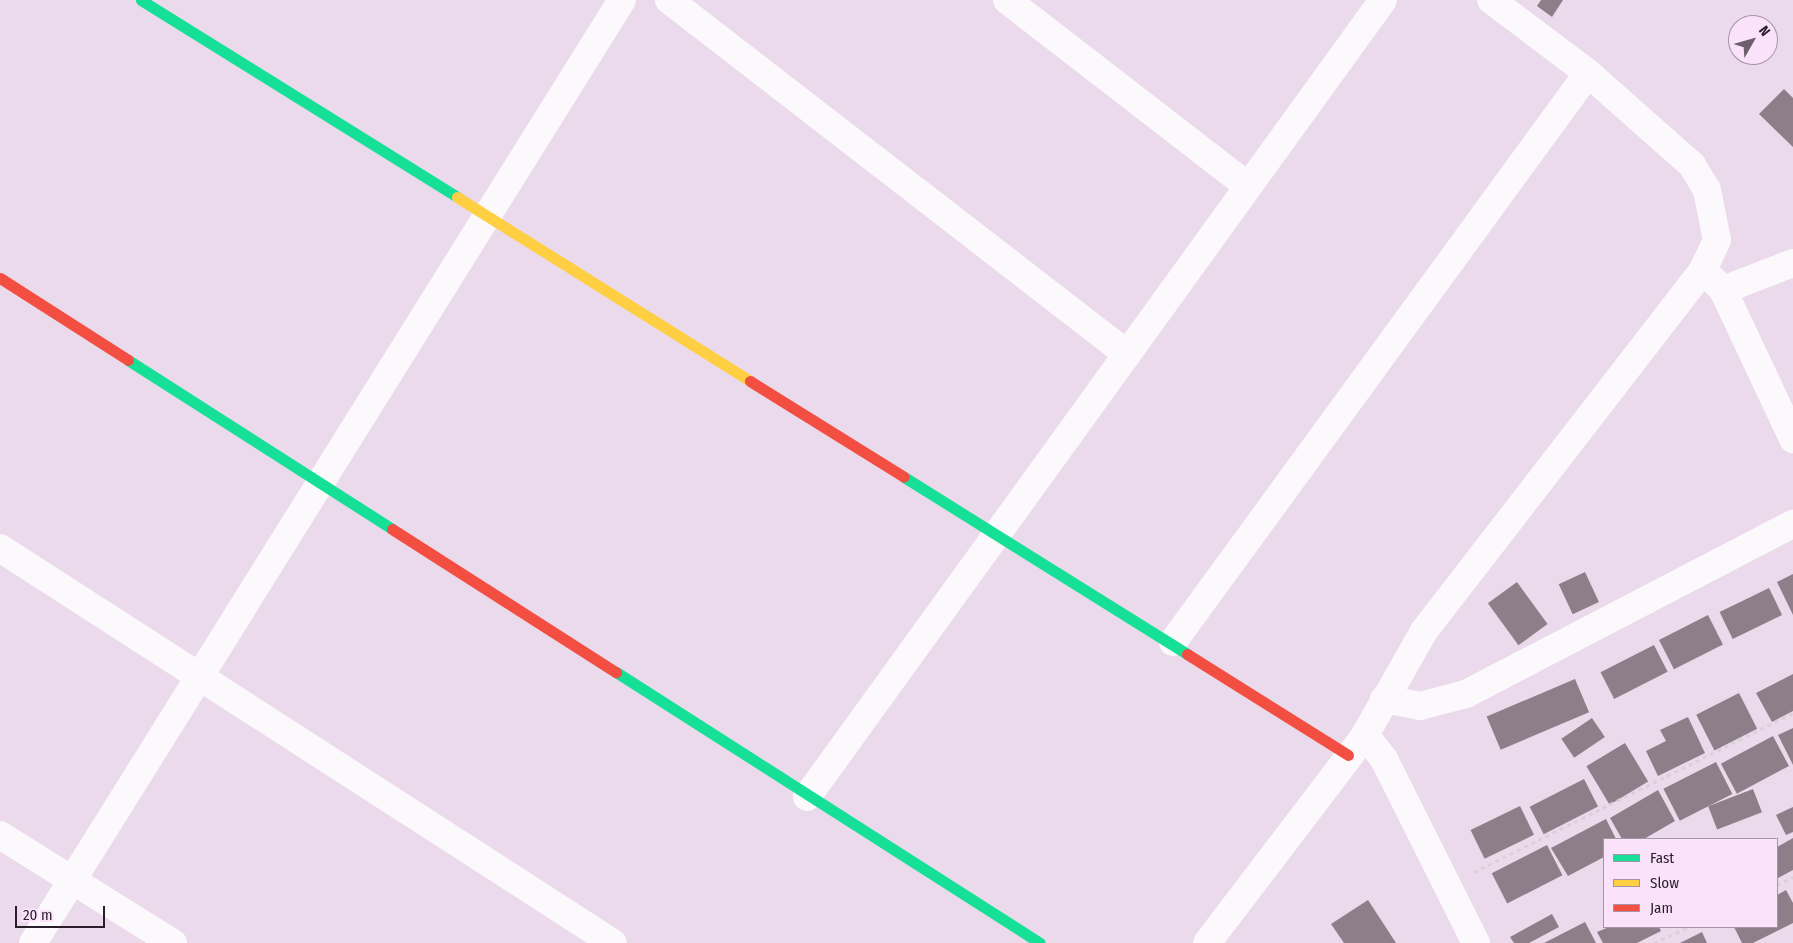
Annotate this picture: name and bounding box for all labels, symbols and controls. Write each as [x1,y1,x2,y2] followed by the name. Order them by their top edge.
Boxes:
[1728,15,1778,65] north arrow
[1755,23,1774,40] text: N
[1603,838,1778,928] legend
[1650,849,1674,867] text: Fast
[1650,874,1679,892] text: Slow
[18,896,108,928] scale bar
[1650,899,1673,917] text: Jam
[23,906,53,924] text: 20 m

